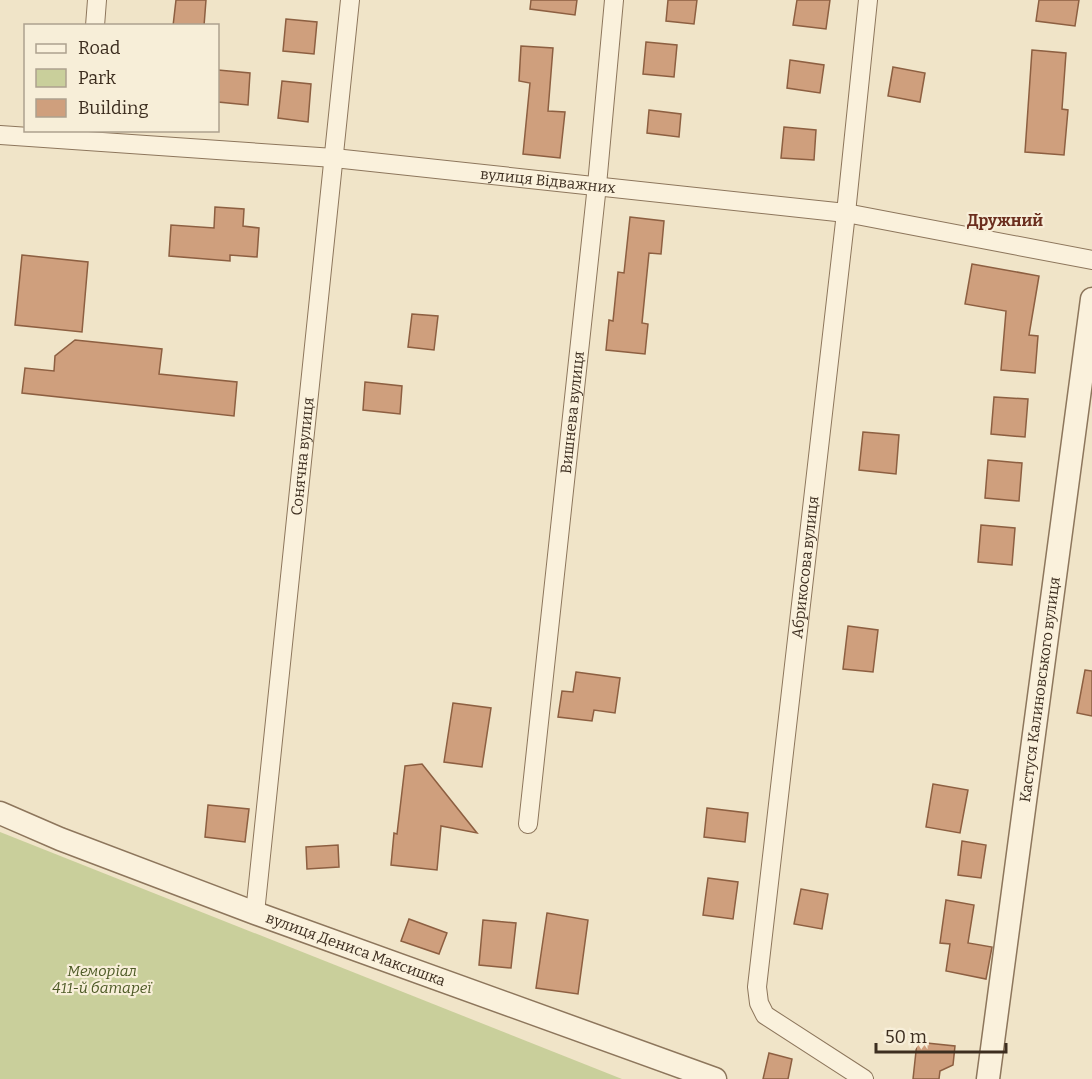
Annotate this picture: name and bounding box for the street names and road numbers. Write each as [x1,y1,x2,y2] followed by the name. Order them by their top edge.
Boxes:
[479,165,617,197] street label: вулиця Відважних
[557,350,588,475] street label: Вишнева вулиця
[287,396,318,517] street label: Сонячна вулиця
[788,495,822,639] street label: Абрикосова вулиця
[1016,576,1064,803] street label: Кастуся Калиновського вулиця
[263,909,448,990] street label: вулиця Дениса Максишка

